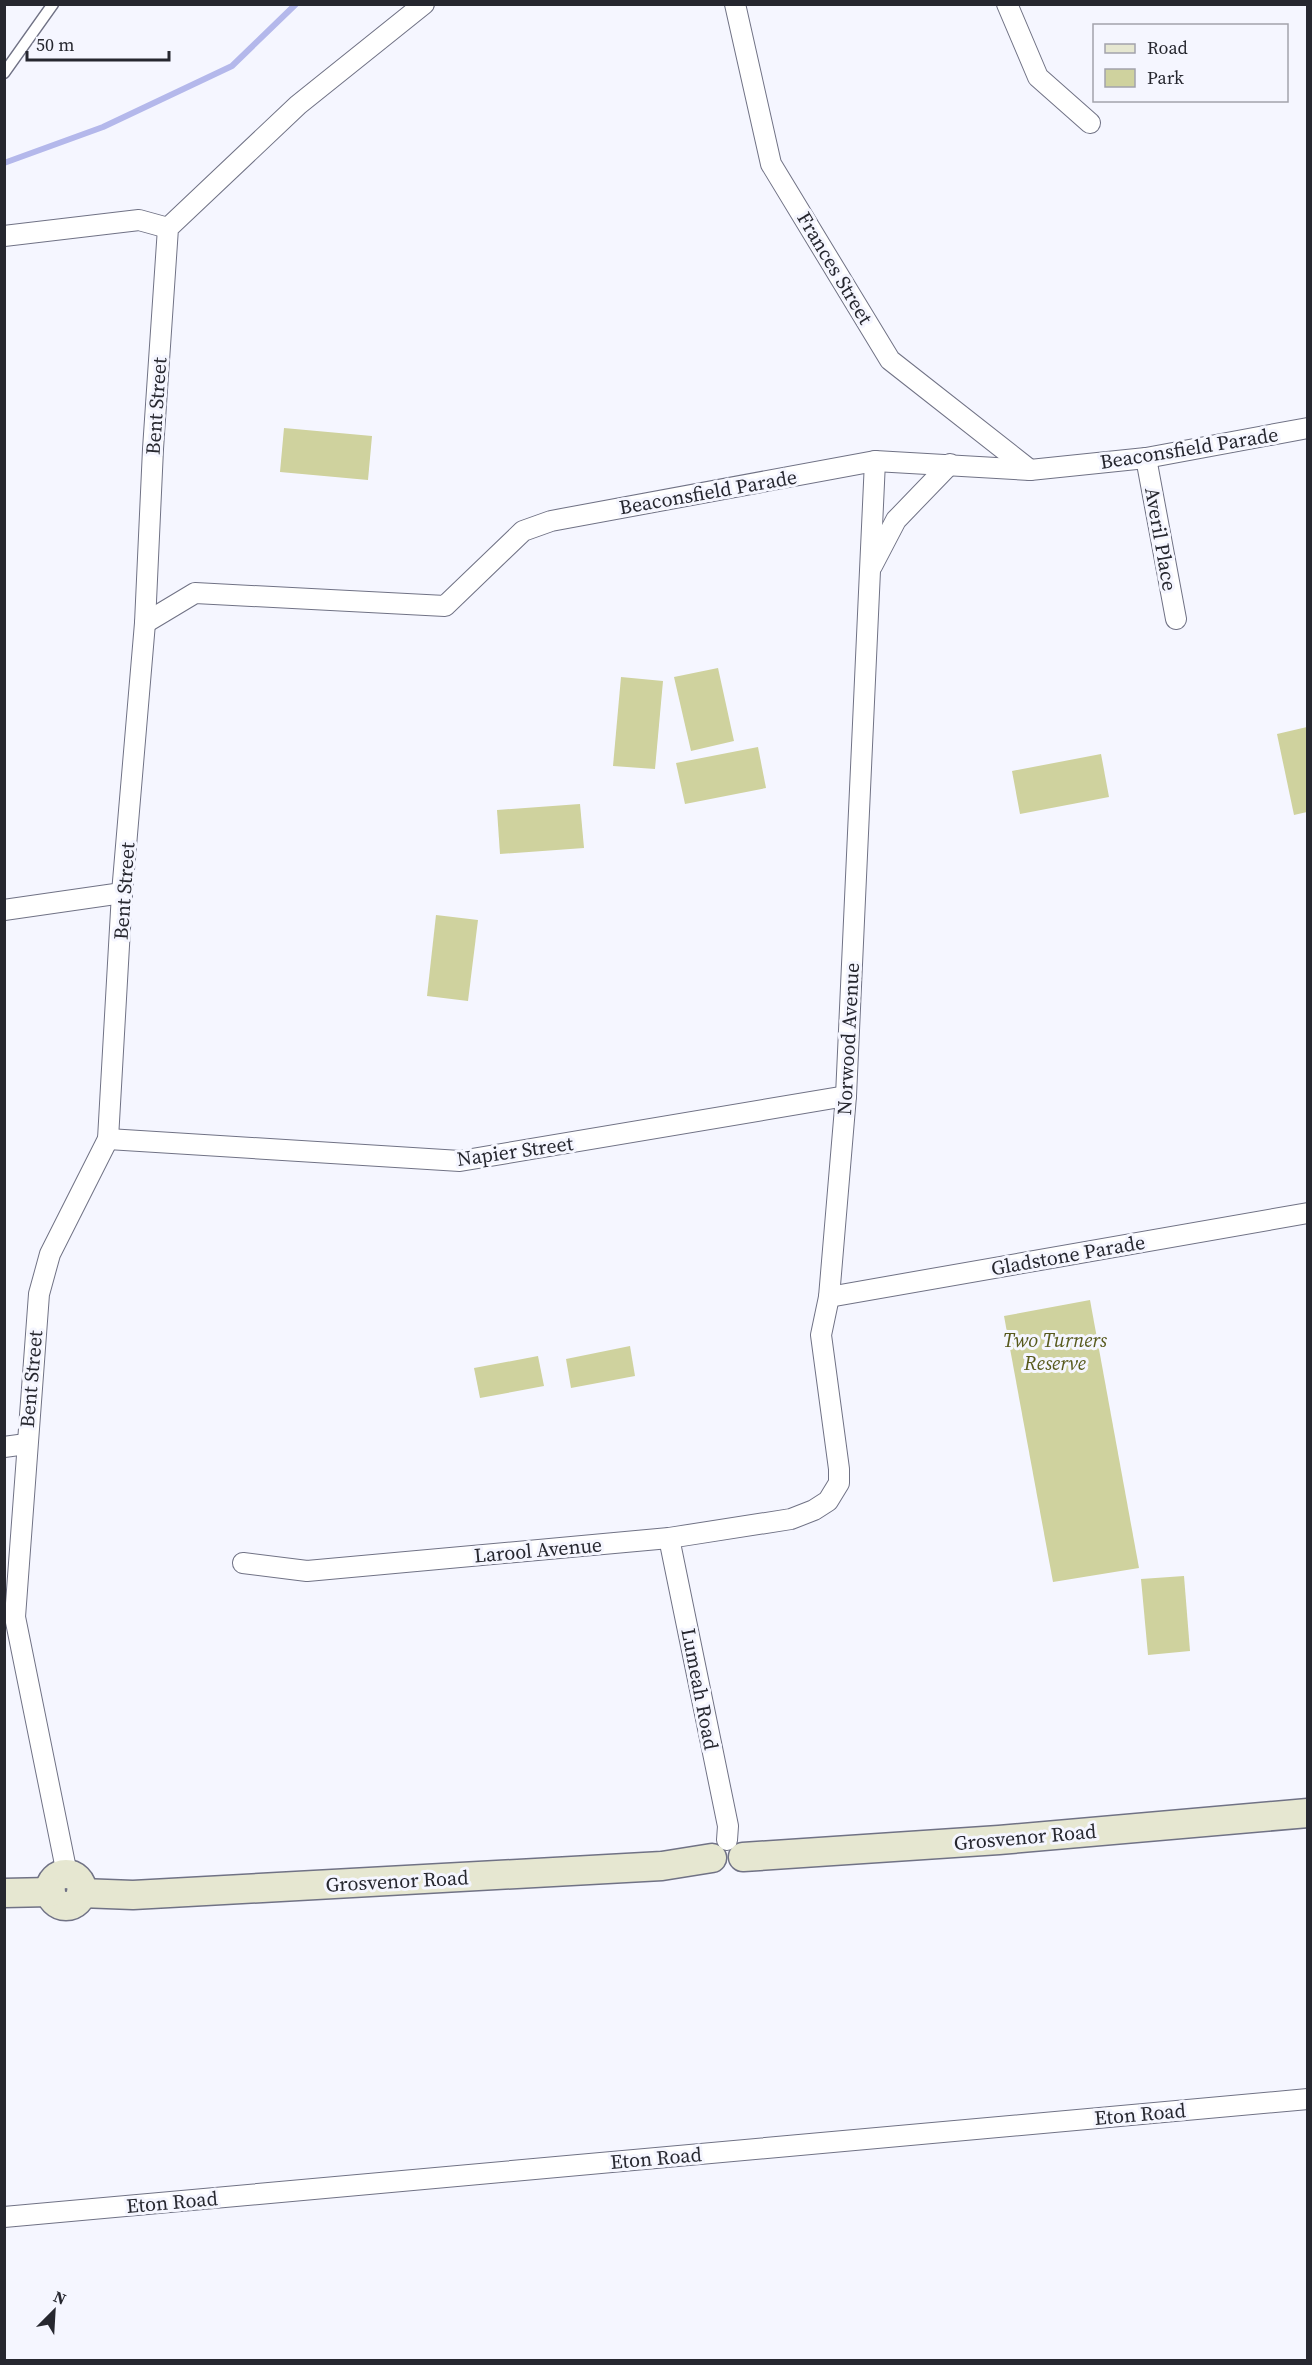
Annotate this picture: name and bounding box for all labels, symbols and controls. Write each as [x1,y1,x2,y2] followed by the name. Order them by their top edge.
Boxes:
[27,24,170,62] scale bar
[1093,24,1288,102] legend
[36,32,74,57] text: 50 m
[1147,35,1188,60] text: Road
[1147,65,1184,90] text: Park
[790,207,880,330] street label: Frances Street
[139,356,173,456] street label: Bent Street
[1098,420,1280,476] street label: Beaconsfield Parade
[617,463,799,521] street label: Beaconsfield Parade
[1138,485,1184,593] street label: Averil Place
[107,841,141,941] street label: Bent Street
[830,962,866,1116] street label: Norwood Avenue
[455,1129,575,1173] street label: Napier Street
[989,1228,1147,1282] street label: Gladstone Parade
[1003,1326,1108,1377] park label: Two Turners Reserve
[13,1329,49,1429] street label: Bent Street
[473,1530,603,1570] street label: Larool Avenue
[674,1626,726,1753] street label: Lumeah Road
[953,1817,1098,1857] street label: Grosvenor Road
[325,1863,470,1899] street label: Grosvenor Road
[1093,2096,1188,2132] street label: Eton Road
[609,2140,704,2176] street label: Eton Road
[125,2184,220,2220] street label: Eton Road
[24,2281,84,2341] north arrow
[50,2285,70,2310] text: N

